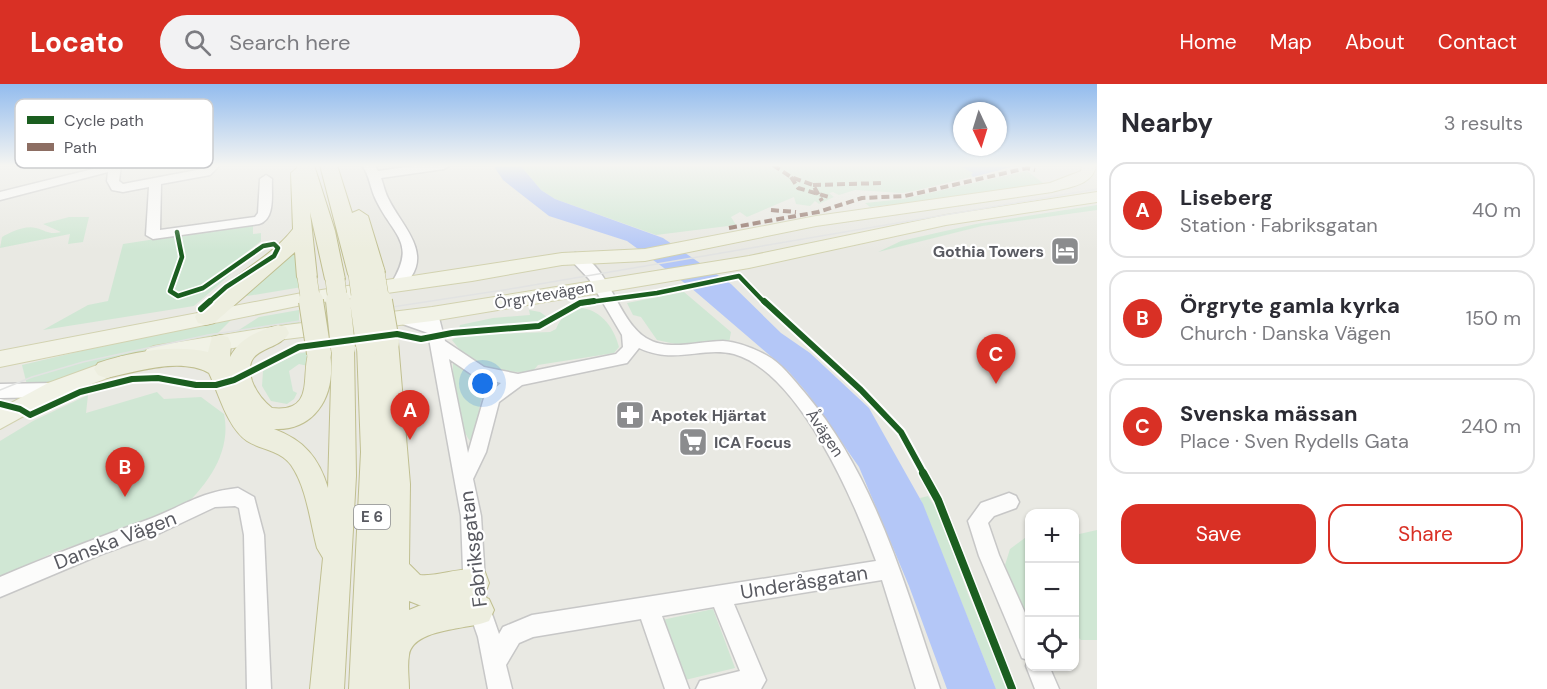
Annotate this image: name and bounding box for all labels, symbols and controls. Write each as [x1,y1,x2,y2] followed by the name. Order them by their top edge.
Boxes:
[160,15,580,69] search box
[30,24,124,61] text: Locato
[181,26,214,59] icon: search
[229,28,351,57] text: Search here
[1179,28,1237,56] text: Home
[1270,28,1312,56] text: Map
[1345,28,1405,56] text: About
[1438,28,1517,56] text: Contact
[15,99,213,168] legend
[953,102,1007,156] north arrow
[1121,106,1213,140] text: Nearby
[64,110,144,131] text: Cycle path
[1444,110,1523,136] text: 3 results
[64,137,97,158] text: Path
[1180,183,1273,212] text: Liseberg
[1135,197,1150,223] text: A
[1472,197,1521,223] text: 40 m
[1180,212,1378,238] text: Station · Fabriksgatan
[1049,235,1081,267] hotel icon: Gothia Towers
[933,241,1044,262] place label: Gothia Towers
[493,276,595,314] street label: Örgrytevägen
[1180,291,1400,320] text: Örgryte gamla kyrka
[1136,305,1149,331] text: B
[1466,305,1521,331] text: 150 m
[1180,320,1391,346] text: Church · Danska Vägen
[976,334,1016,384] pin: C
[468,369,497,398] your location
[390,390,430,440] pin: A
[614,399,646,431] pharmacy icon: Apotek Hjärtat
[1180,399,1358,428] text: Svenska mässan
[651,405,767,426] place label: Apotek Hjärtat
[801,405,849,461] street label: Åvägen
[1135,413,1150,439] text: C
[1461,413,1521,439] text: 240 m
[677,426,709,458] supermarket icon: ICA Focus
[1180,428,1409,454] text: Place · Sven Rydells Gata
[714,432,791,453] place label: ICA Focus
[106,448,144,497] pin: B
[453,489,493,609] street label: Fabriksgatan
[1121,504,1316,564] button: Save
[1328,504,1523,564] button: Share
[50,505,180,575] street label: Danska Vägen
[354,505,390,529] road number: E 6
[1025,509,1079,671] map controls
[1025,509,1079,563] button: +
[738,559,870,605] street label: Underåsgatan
[1025,563,1079,617] button: −
[1025,617,1079,671] button: locate

